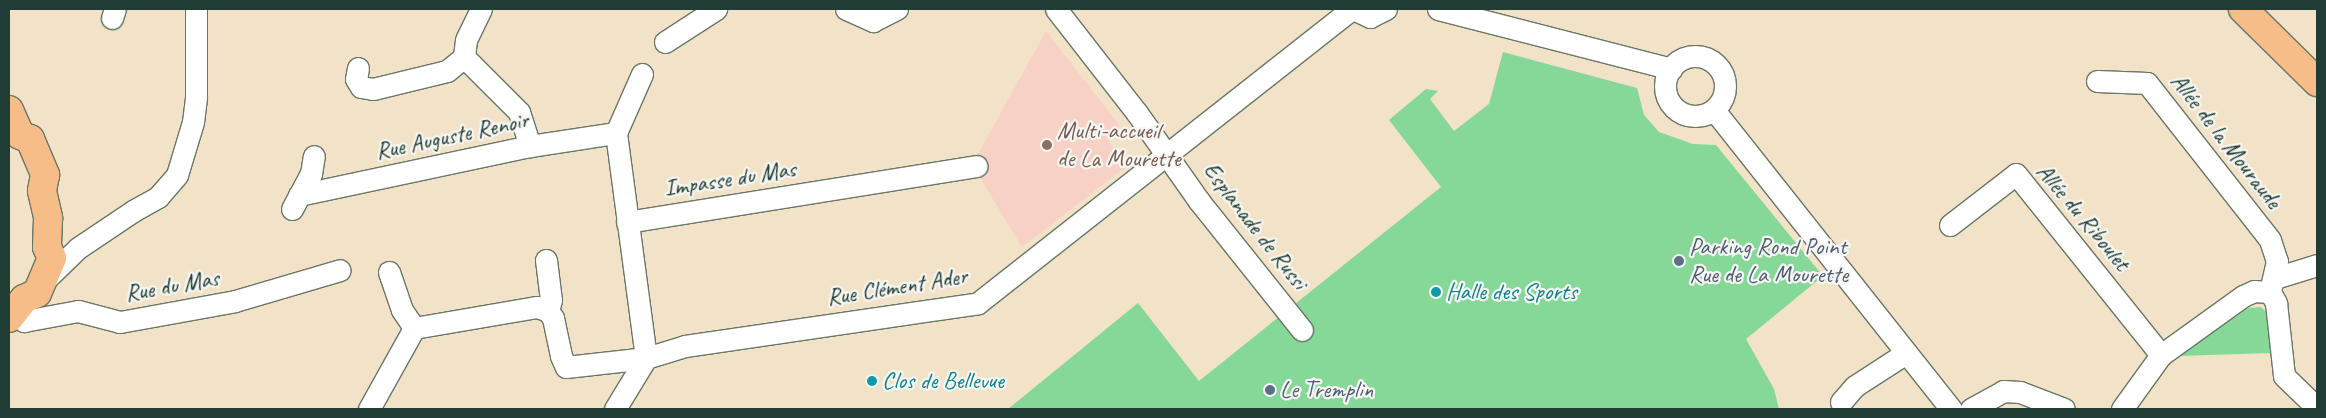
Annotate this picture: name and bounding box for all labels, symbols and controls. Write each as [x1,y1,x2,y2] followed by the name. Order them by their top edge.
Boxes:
[2164,67,2288,215] street label: Allée de la Mouraude
[373,106,531,166] street label: Rue Auguste Renoir
[1057,117,1181,173] place label: Multi-accueil de La Mourette
[1041,139,1053,151] marker: Multi-accueil de La Mourette
[662,154,798,204] street label: Impasse du Mas
[1197,157,1313,295] street label: Esplanade de Russi
[2030,158,2136,276] street label: Allée du Riboulet
[1689,233,1848,289] place label: Parking Rond Point Rue de La Mourette
[1673,255,1685,267] marker: Parking Rond Point Rue de La Mourette
[825,262,969,312] street label: Rue Clément Ader
[123,264,221,308] street label: Rue du Mas
[1446,278,1577,306] place label: Halle des Sports
[1430,286,1442,298] marker: Halle des Sports
[882,367,1004,395] place label: Clos de Bellevue
[866,375,878,387] marker: Clos de Bellevue
[1280,376,1372,404] place label: Le Tremplin
[1264,384,1276,396] marker: Le Tremplin

